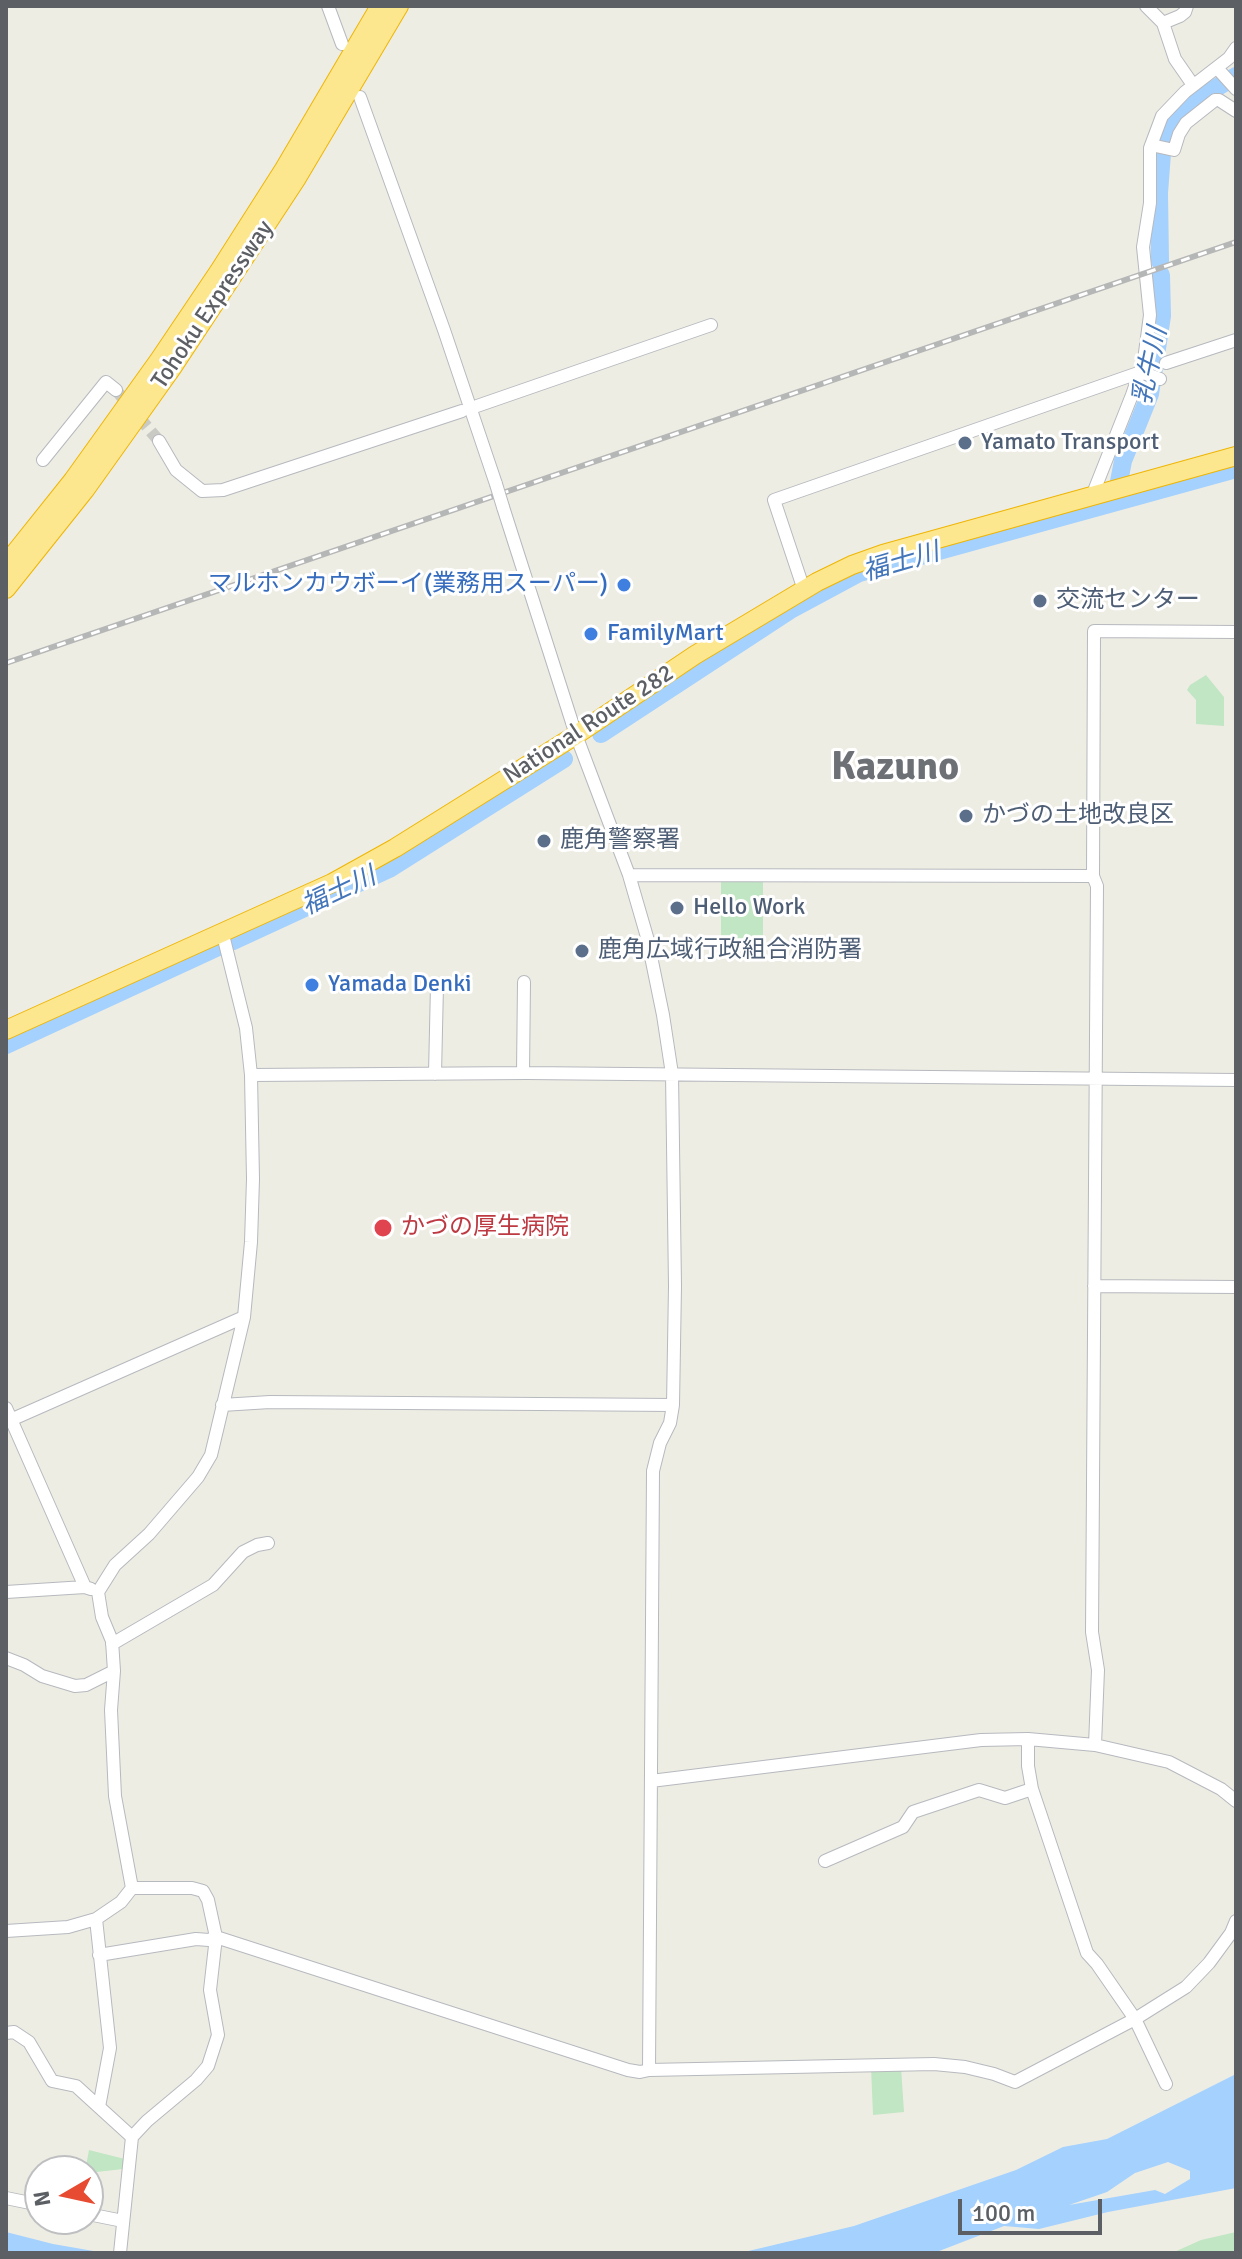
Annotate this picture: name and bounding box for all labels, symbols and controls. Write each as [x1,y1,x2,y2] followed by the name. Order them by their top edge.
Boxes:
[146,215,280,395] street label: Tohoku Expressway
[1128,325,1174,407] water label: 乳牛川
[981,429,1159,457] place label: Yamato Transport
[956,434,974,452] marker: Yamato Transport
[859,537,943,589] water label: 福士川
[208,571,608,599] place label: マルホンカウボーイ(業務用スーパー)
[615,576,633,594] marker: マルホンカウボーイ(業務用スーパー)
[1056,587,1200,615] place label: 交流センター
[1031,592,1049,610] marker: 交流センター
[607,620,724,648] place label: FamilyMart
[582,625,600,643] marker: FamilyMart
[498,659,680,791] street label: National Route 282
[831,744,959,792] district label: Kazuno
[982,802,1174,830] place label: かづの土地改良区
[957,807,975,825] marker: かづの土地改良区
[560,827,680,855] place label: 鹿角警察署
[535,832,553,850] marker: 鹿角警察署
[297,861,381,923] water label: 福士川
[693,894,805,922] place label: Hello Work
[668,899,686,917] marker: Hello Work
[598,937,862,965] place label: 鹿角広域行政組合消防署
[573,942,591,960] marker: 鹿角広域行政組合消防署
[328,971,472,999] place label: Yamada Denki
[303,976,321,994] marker: Yamada Denki
[401,1214,569,1242] place label: かづの厚生病院
[372,1217,394,1239] marker: かづの厚生病院
[24,2155,104,2235] north arrow
[962,2183,1106,2233] scale bar
[27,2189,56,2208] text: N
[972,2198,1035,2228] text: 100 m

